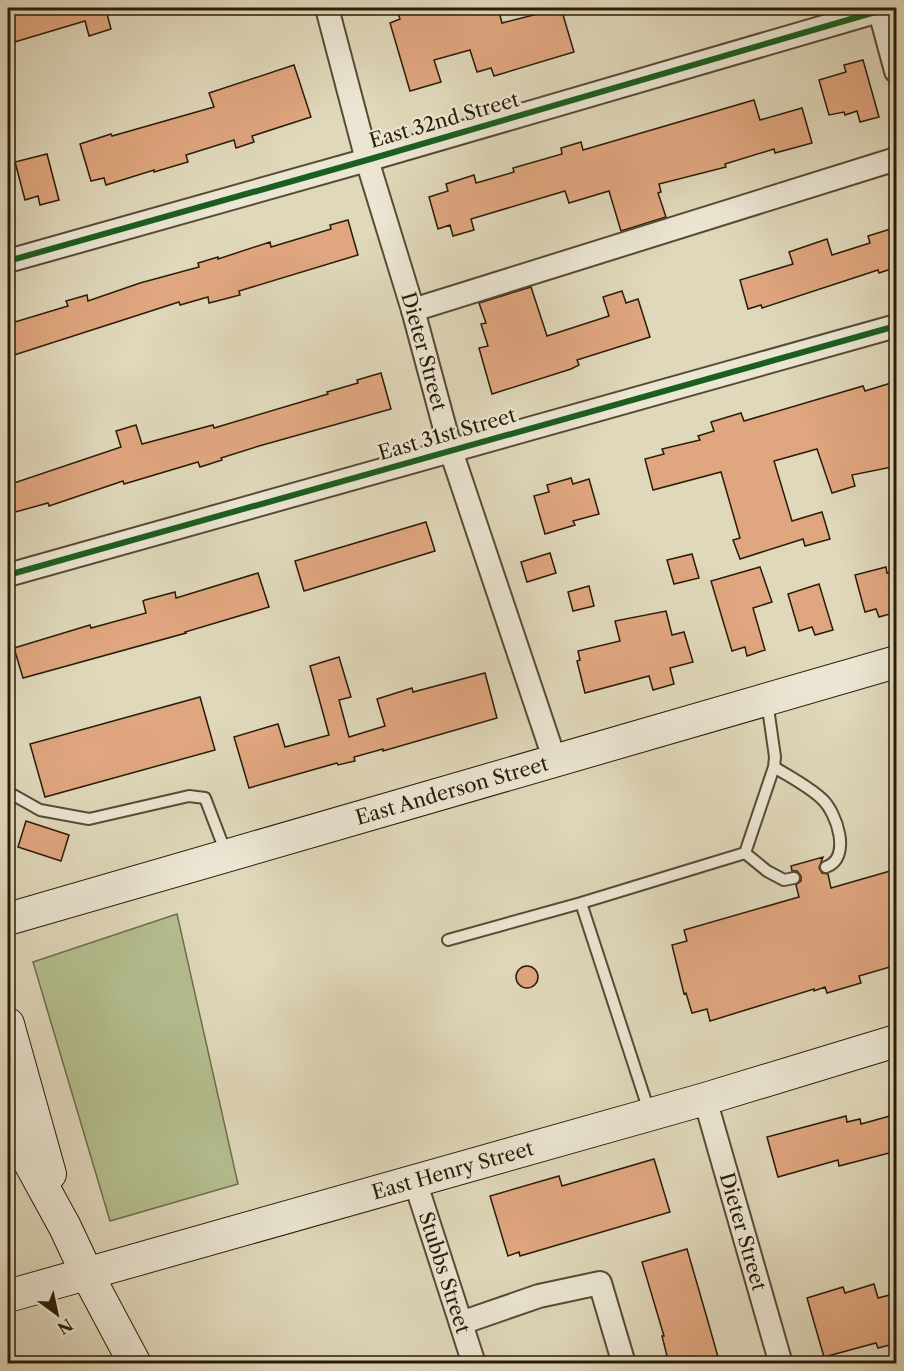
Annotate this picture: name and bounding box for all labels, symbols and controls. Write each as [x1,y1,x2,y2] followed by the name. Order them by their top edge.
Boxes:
[366,87,522,153] street label: East 32nd Street
[396,289,452,413] street label: Dieter Street
[375,403,519,465] street label: East 31st Street
[353,751,551,830] street label: East Anderson Street
[369,1136,536,1205] street label: East Henry Street
[715,1170,771,1294] street label: Dieter Street
[414,1209,475,1336] street label: Stubbs Street
[27,1284,87,1344] north arrow
[54,1314,76,1339] text: N

